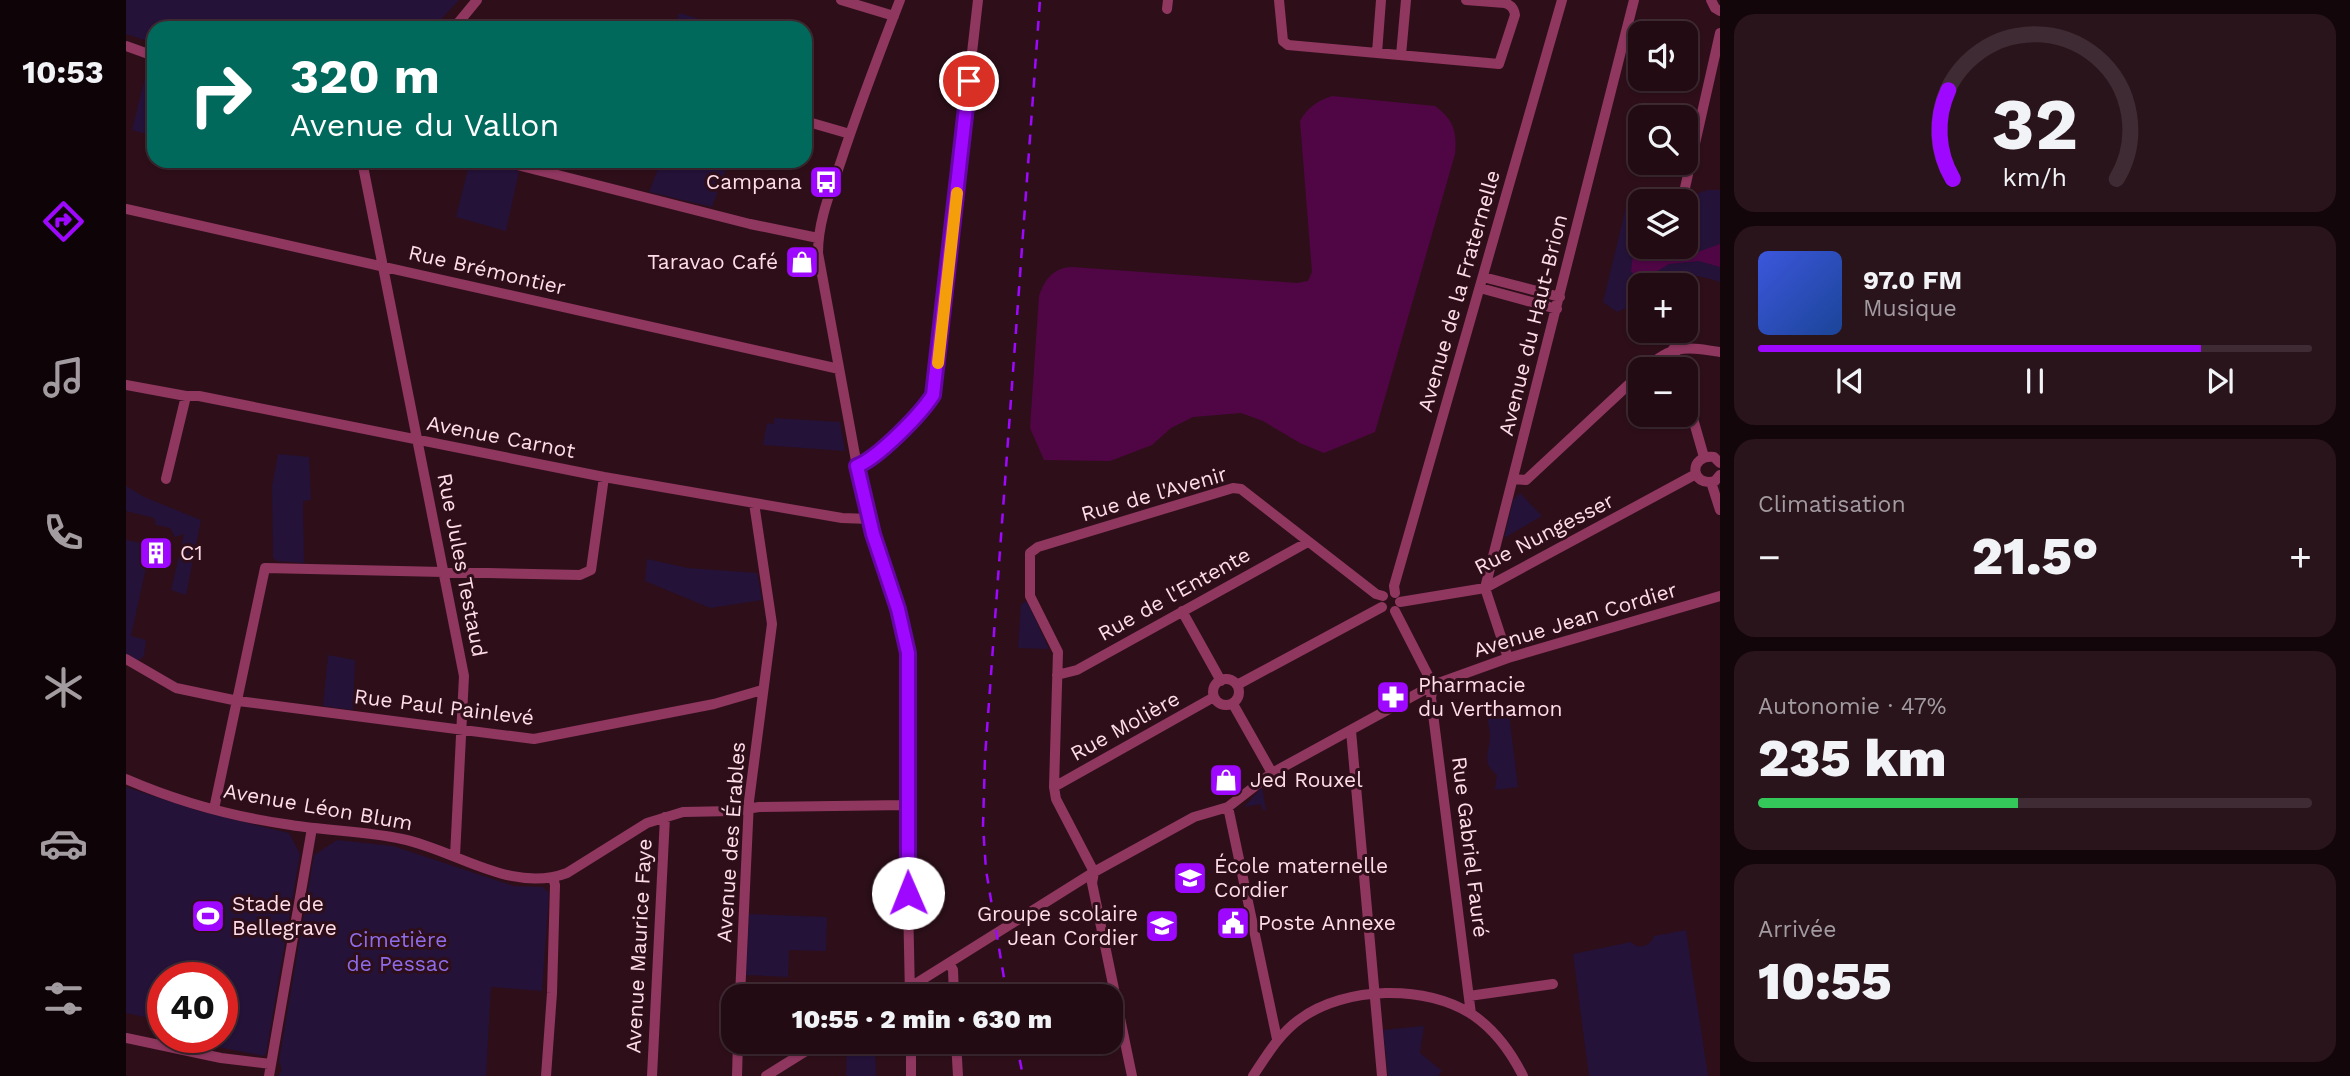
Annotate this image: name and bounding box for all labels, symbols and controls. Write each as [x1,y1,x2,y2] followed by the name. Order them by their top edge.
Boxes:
[1628,21,1698,427] map controls
[1628,21,1698,91] button: sound
[290,47,440,105] text: 320 m
[175,49,266,140] icon: right
[939,51,999,111] pin
[22,53,104,91] text: 10:53
[950,62,988,100] icon: arrive
[1992,82,2078,168] text: 32
[1628,105,1698,175] button: search
[290,106,559,144] text: Avenue du Vallon
[807,163,845,201] bus stop icon: Campana
[2003,163,2067,192] text: km/h
[1412,167,1505,415] street label: Avenue de la Fraternelle
[706,169,802,194] place label: Campana
[1628,189,1698,259] button: layers
[39,197,88,246] icon: directions
[1493,211,1572,438] street label: Avenue du Haut-Brion
[406,239,569,300] street label: Rue Brémontier
[783,243,821,281] shop icon: Taravao Café
[647,249,778,274] place label: Taravao Café
[1863,265,1962,295] text: 97.0 FM
[1628,273,1698,343] button: +
[1863,295,1957,322] text: Musique
[39,353,88,402] icon: music
[1628,357,1698,427] button: −
[1831,362,1869,400] icon: previous
[2016,362,2054,400] icon: pause
[2201,362,2239,400] icon: next
[425,410,578,463] street label: Avenue Carnot
[1078,461,1230,526] street label: Rue de l'Avenir
[432,471,493,659] street label: Rue Jules Testaud
[1470,487,1618,579] street label: Rue Nungesser
[1758,491,1906,518] text: Climatisation
[39,508,88,557] icon: phone
[1972,526,2098,587] text: 21.5°
[137,534,175,572] building icon: C1
[1758,535,1781,579] text: −
[2289,535,2312,579] text: +
[180,540,203,565] place label: C1
[1093,541,1254,646] street label: Rue de l'Entente
[1470,577,1680,662] street label: Avenue Jean Cordier
[39,663,88,712] icon: climate
[1418,672,1563,721] place label: Pharmacie du Verthamon
[1374,678,1412,716] pharmacy icon: Pharmacie du Verthamon
[353,683,535,730] street label: Rue Paul Painlevé
[1066,685,1184,766] street label: Rue Molière
[1758,693,1946,720] text: Autonomie · 47%
[1758,728,1947,789] text: 235 km
[711,741,750,943] street label: Avenue des Érables
[1447,755,1494,939] street label: Rue Gabriel Fauré
[1207,761,1245,799] shop icon: Jed Rouxel
[1250,767,1363,792] place label: Jed Rouxel
[222,778,415,835] street label: Avenue Léon Blum
[39,819,88,868] icon: car
[620,838,657,1054] street label: Avenue Maurice Faye
[1214,853,1388,902] place label: École maternelle Cordier
[871,856,945,930] position arrow
[1171,859,1209,897] school or university icon: École maternelle Cordier
[232,891,337,940] place label: Stade de Bellegrave
[189,897,227,935] sports icon: Stade de Bellegrave
[977,901,1138,950] place label: Groupe scolaire Jean Cordier
[1214,904,1252,942] public building icon: Poste Annexe
[1143,907,1181,945] school or university icon: Groupe scolaire Jean Cordier
[1258,910,1396,935] place label: Poste Annexe
[1758,916,1837,943] text: Arrivée
[347,927,449,976] park label: Cimetière de Pessac
[1758,951,1891,1012] text: 10:55
[147,962,238,1053] speed limit sign: 40
[39,974,88,1023] icon: filters
[792,1004,1052,1034] text: 10:55 · 2 min · 630 m

